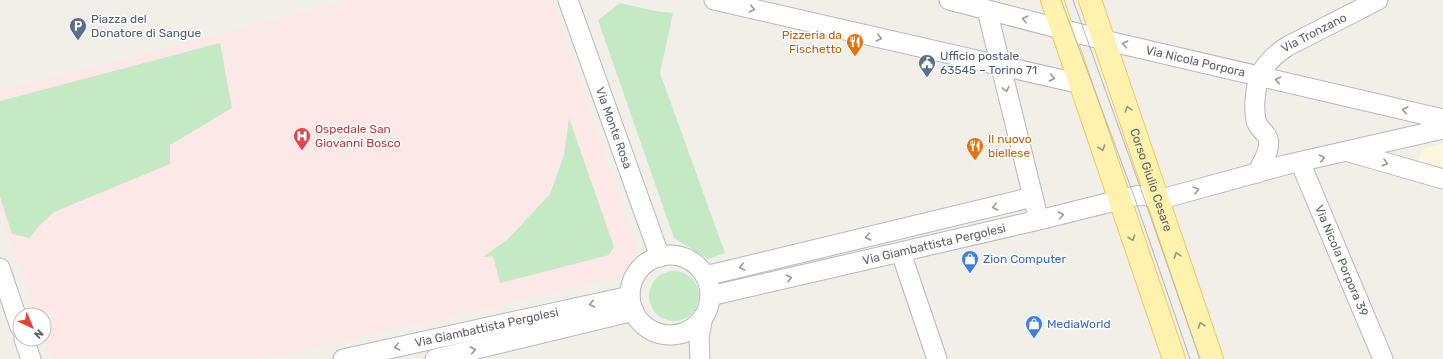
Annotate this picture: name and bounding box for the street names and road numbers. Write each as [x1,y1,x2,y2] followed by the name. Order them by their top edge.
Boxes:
[1278,10,1349,56] street label: Via Tronzano
[1144,43,1247,80] street label: Via Nicola Porpora
[593,85,635,171] street label: Via Monte Rosa
[1127,126,1175,234] street label: Corso Giulio Cesare
[1312,203,1371,318] street label: Via Nicola Porpora 39
[861,221,1007,268] street label: Via Giambattista Pergolesi
[413,305,560,350] street label: Via Giambattista Pergolesi

